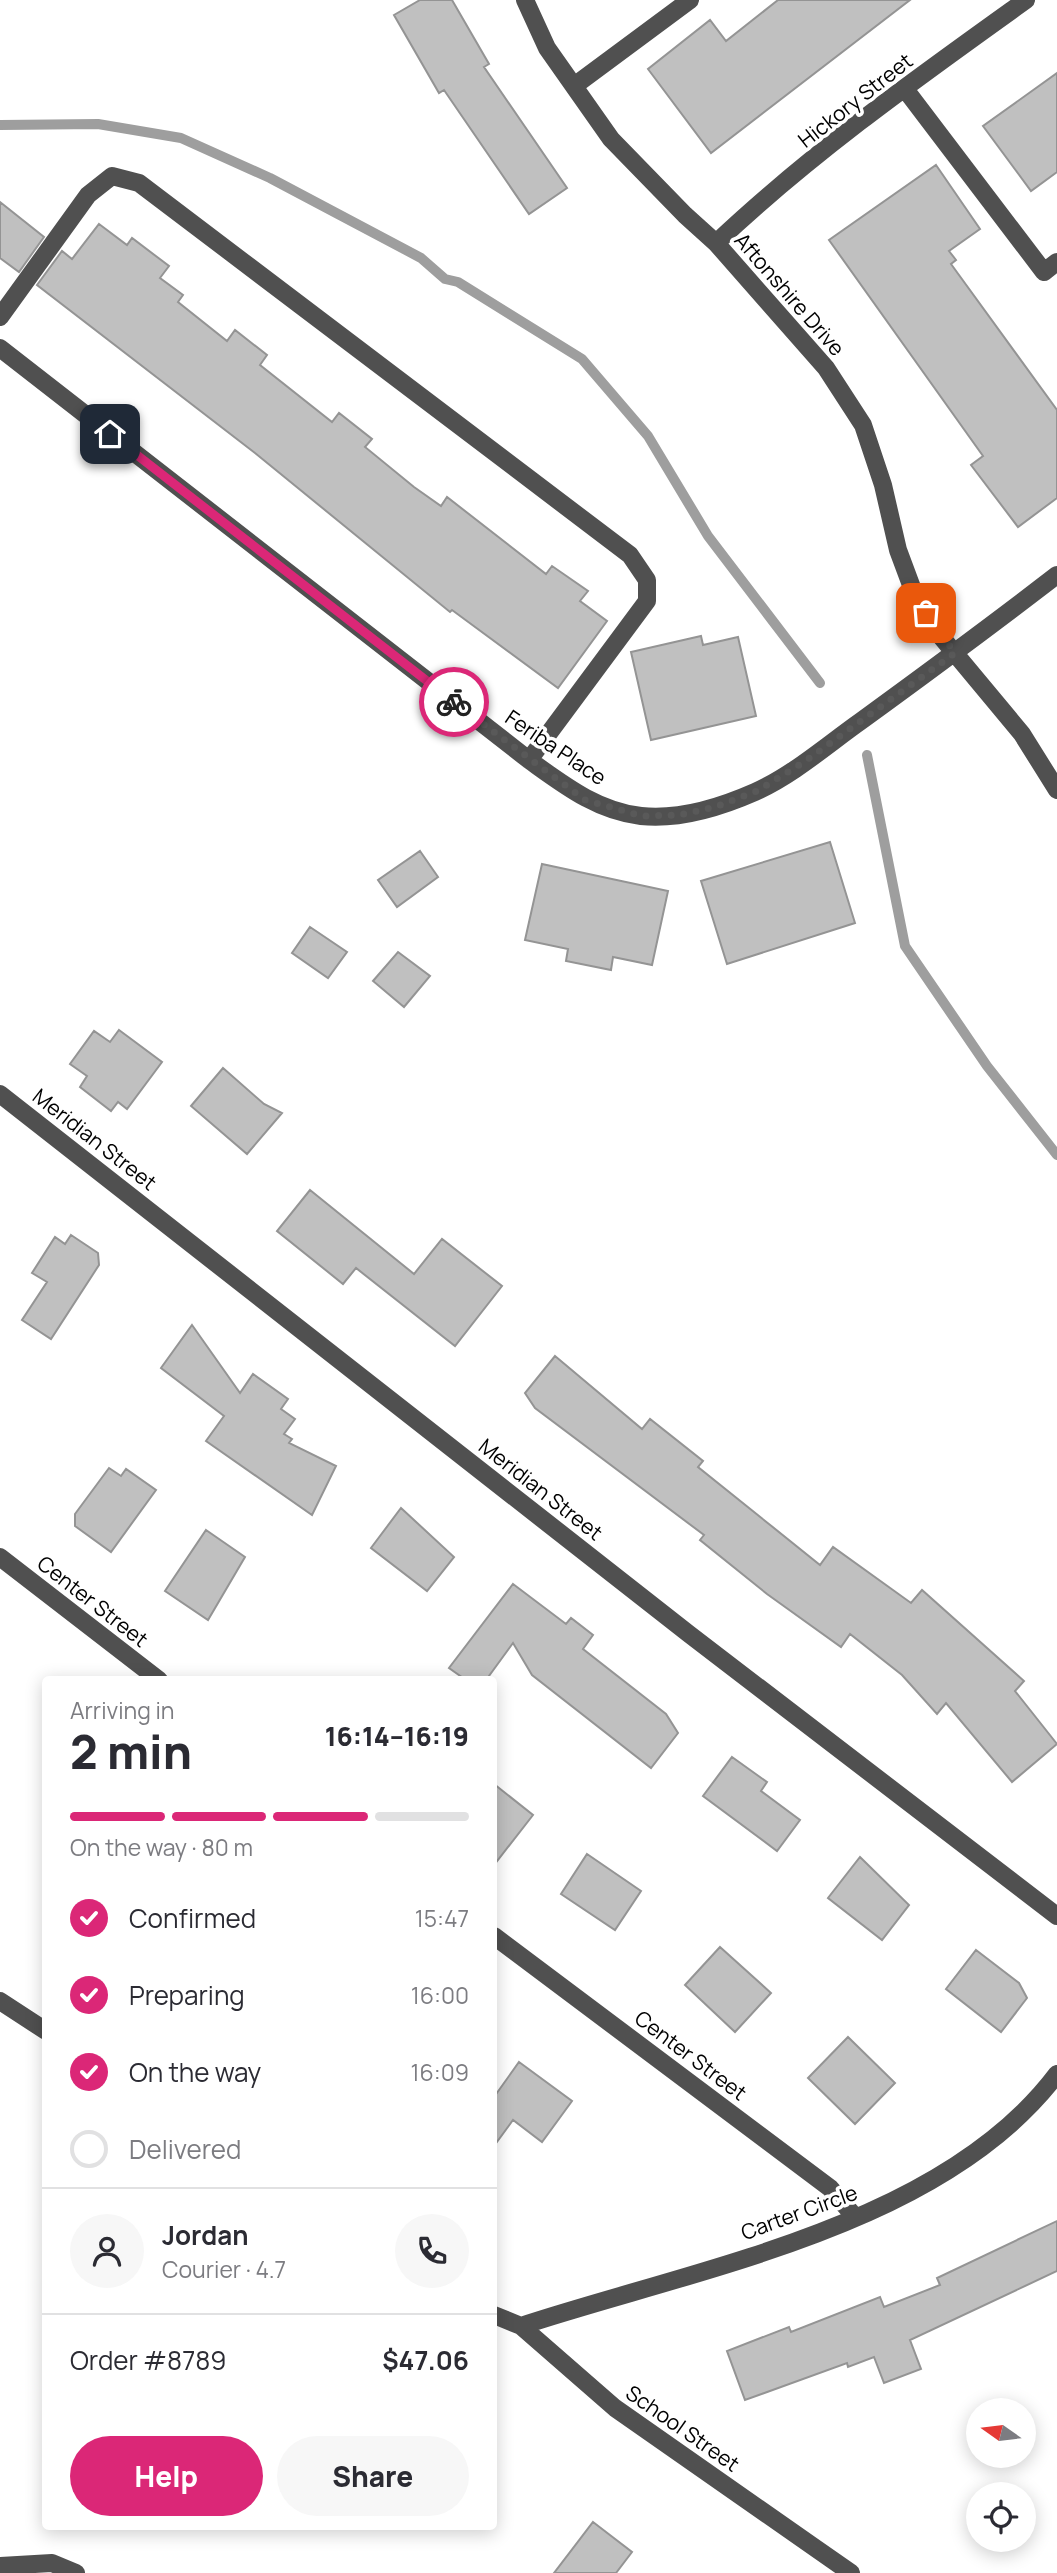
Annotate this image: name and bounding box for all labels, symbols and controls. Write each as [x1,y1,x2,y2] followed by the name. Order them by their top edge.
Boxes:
[792,47,918,153] street label: Hickory Street
[729,227,851,361] street label: Aftonshire Drive
[80,404,140,464] pin
[91,415,129,453] icon: home
[896,583,956,643] pin
[907,594,945,632] icon: bag
[419,667,489,737] courier
[435,683,473,721] icon: bike
[500,703,612,791] street label: Feriba Place
[27,1082,163,1196] street label: Meridian Street
[473,1432,609,1546] street label: Meridian Street
[32,1549,154,1653] street label: Center Street
[70,1694,175,1726] text: Arriving in
[325,1718,469,1754] text: 16:14–16:19
[70,1720,192,1783] text: 2 min
[70,1831,253,1863] text: On the way · 80 m
[70,1899,108,1937] icon: check
[129,1900,256,1936] text: Confirmed
[415,1902,469,1934] text: 15:47
[70,1976,108,2014] icon: check
[129,1977,245,2013] text: Preparing
[411,1979,469,2011] text: 16:00
[629,2004,753,2106] street label: Center Street
[70,2053,108,2091] icon: check
[129,2054,261,2090] text: On the way
[411,2056,469,2088] text: 16:09
[129,2131,241,2167] text: Delivered
[737,2178,861,2246] street label: Carter Circle
[70,2214,144,2288] button: person
[395,2214,469,2288] button: phone
[162,2217,248,2253] text: Jordan
[162,2253,286,2285] text: Courier · 4.7
[70,2342,226,2378] text: Order #8789
[382,2342,469,2378] text: $47.06
[621,2378,745,2478] street label: School Street
[966,2398,1036,2468] north arrow
[966,2398,1036,2552] map controls
[70,2436,263,2516] button: Help
[277,2436,469,2516] button: Share
[966,2482,1036,2552] button: locate

